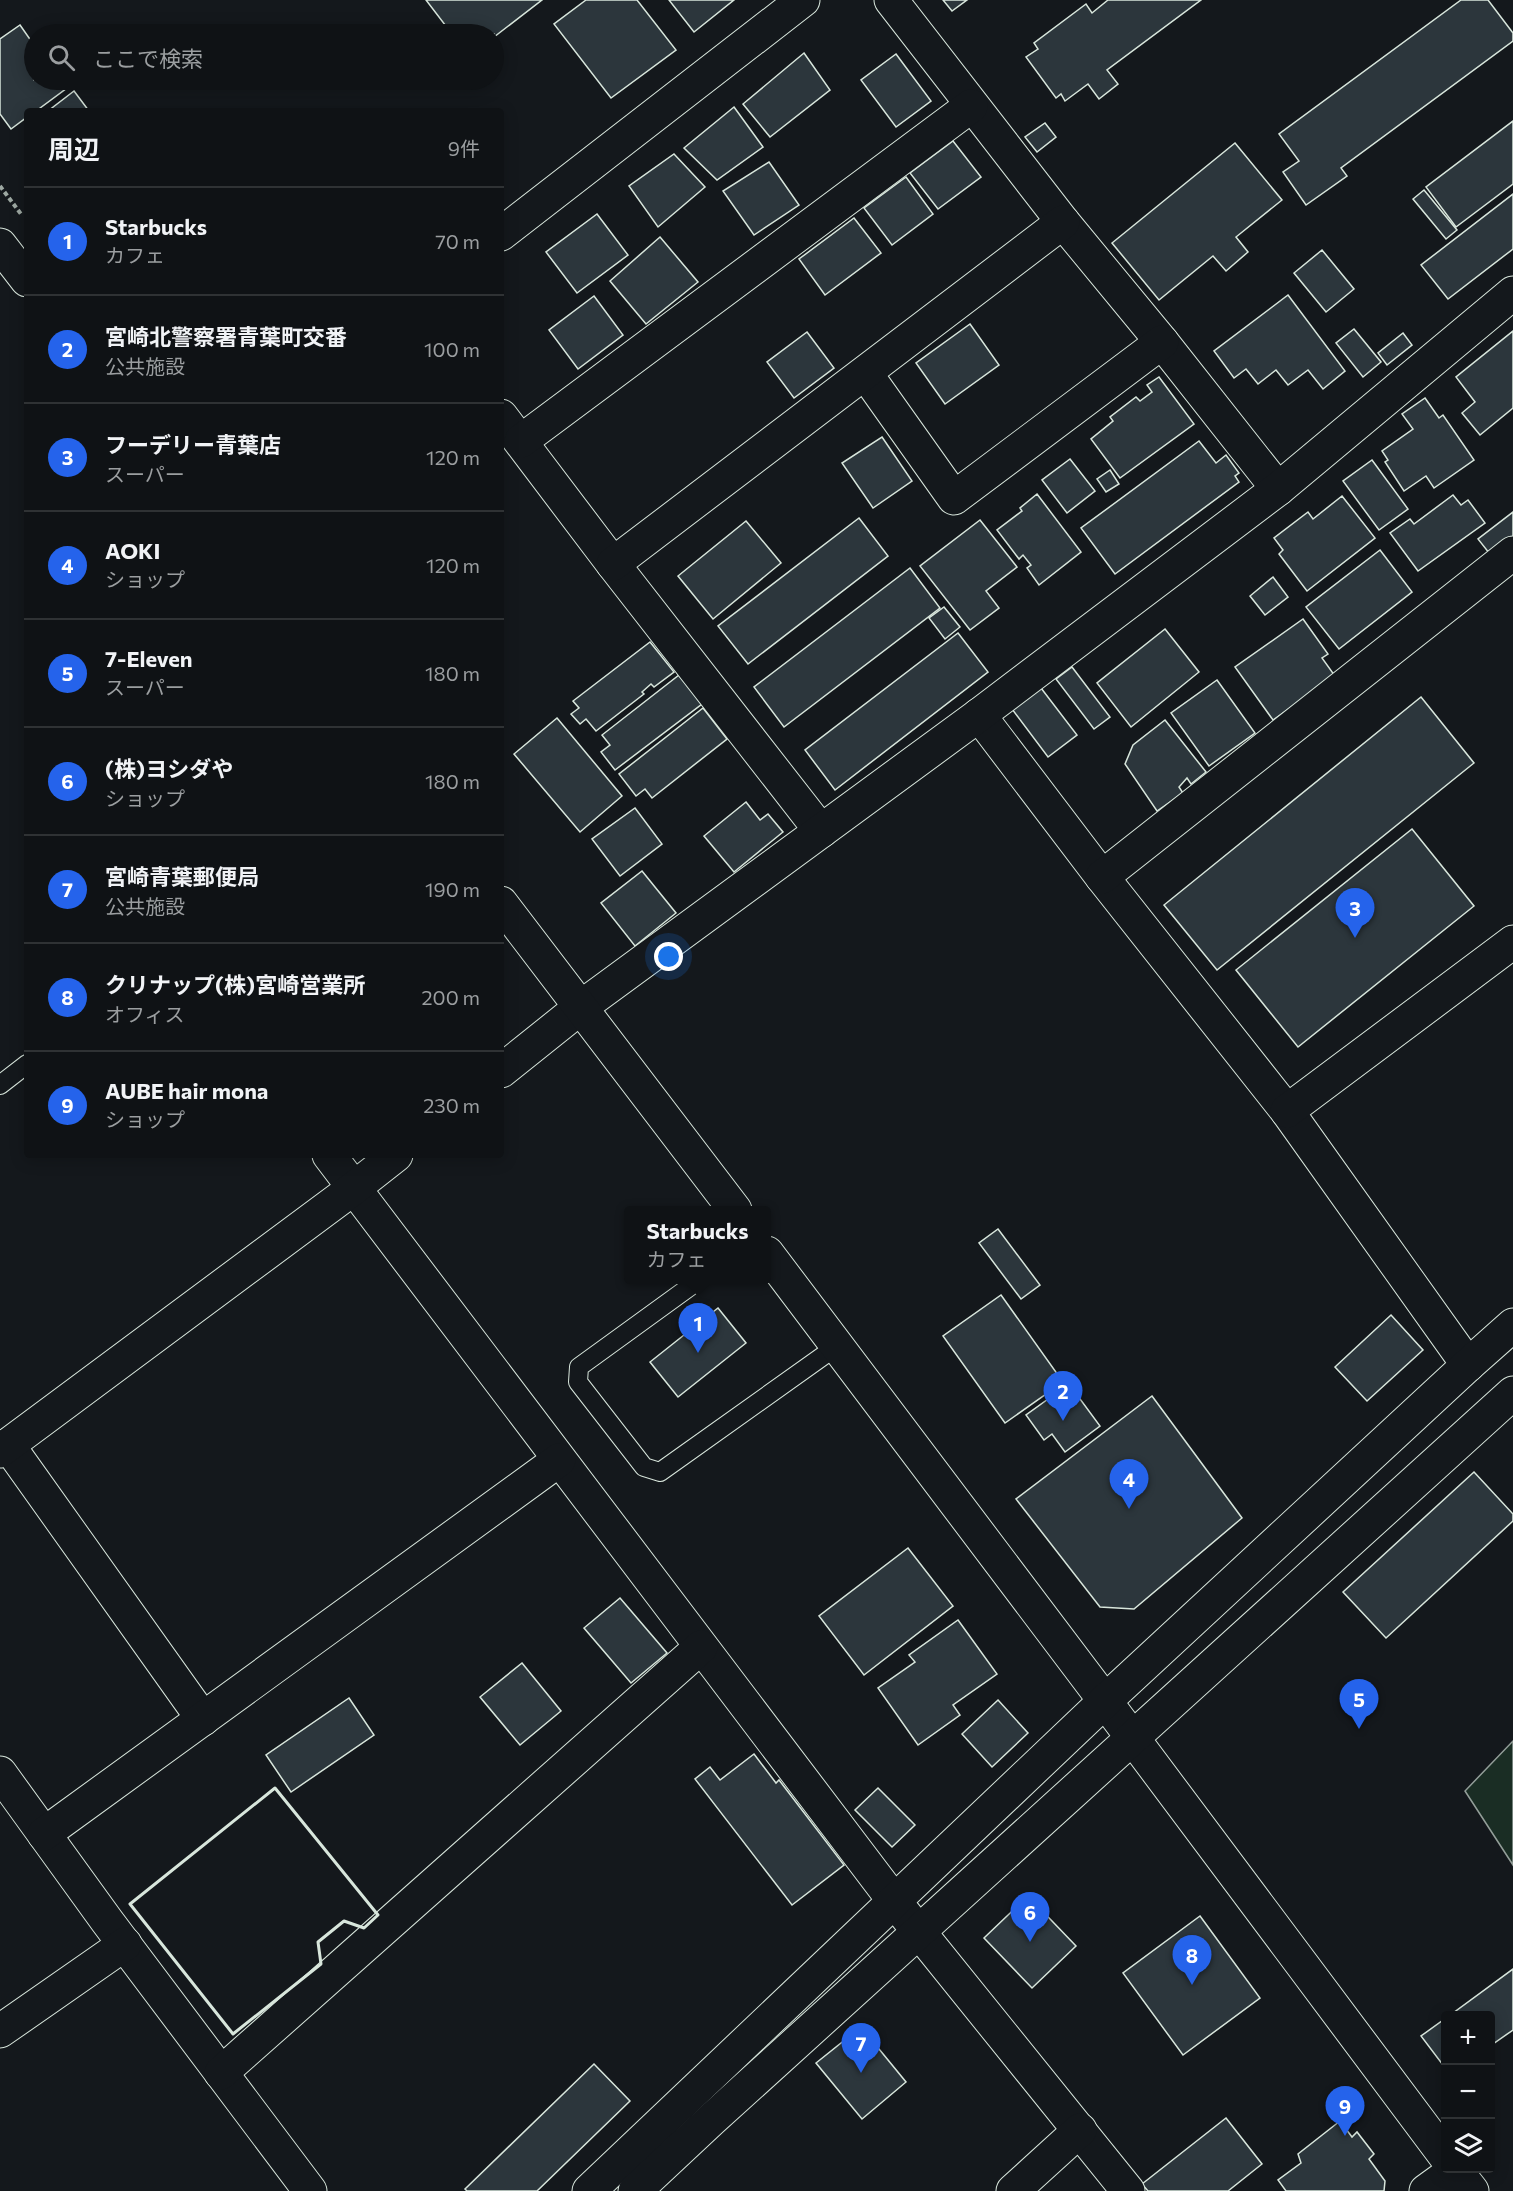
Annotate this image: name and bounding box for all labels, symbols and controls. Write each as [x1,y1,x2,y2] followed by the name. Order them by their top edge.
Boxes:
[24,24,504,90] search box
[45,41,78,74] icon: search
[93,45,203,72] text: ここで検索
[48,133,100,164] text: 周辺
[448,136,480,160] text: 9件
[105,213,207,240] text: Starbucks
[63,229,72,253] text: 1
[435,229,480,253] text: 70 m
[105,243,165,267] text: カフェ
[105,323,347,350] text: 宮崎北警察署青葉町交番
[62,337,73,361] text: 2
[424,337,480,361] text: 100 m
[105,354,185,378] text: 公共施設
[105,431,281,458] text: フーデリー青葉店
[62,445,73,469] text: 3
[426,445,480,469] text: 120 m
[105,462,185,486] text: スーパー
[105,537,160,564] text: AOKI
[61,553,74,577] text: 4
[426,553,480,577] text: 120 m
[105,567,185,591] text: ショップ
[105,645,193,672] text: 7-Eleven
[62,661,73,685] text: 5
[425,661,480,685] text: 180 m
[105,675,185,699] text: スーパー
[105,755,233,782] text: (株)ヨシダや
[61,769,74,793] text: 6
[425,769,480,793] text: 180 m
[105,786,185,810] text: ショップ
[105,863,259,890] text: 宮崎青葉郵便局
[62,877,73,901] text: 7
[425,877,480,901] text: 190 m
[1336,888,1374,938] pin: 3
[105,894,185,918] text: 公共施設
[654,942,683,971] your location
[105,971,365,998] text: クリナップ(株)宮崎営業所
[61,985,74,1009] text: 8
[422,985,480,1009] text: 200 m
[105,1002,185,1026] text: オフィス
[105,1077,268,1104] text: AUBE hair mona
[61,1093,74,1117] text: 9
[423,1093,480,1117] text: 230 m
[105,1107,185,1131] text: ショップ
[624,1206,771,1284] popup
[646,1217,749,1244] text: Starbucks
[646,1247,706,1271] text: カフェ
[678,1304,718,1353] pin: 1
[1044,1372,1082,1421] pin: 2
[1110,1460,1148,1509] pin: 4
[1340,1680,1378,1729] pin: 5
[1010,1892,1050,1942] pin: 6
[1172,1936,1212,1985] pin: 8
[1441,2011,1495,2173] map controls
[1441,2011,1495,2065] button: +
[842,2024,880,2073] pin: 7
[1441,2065,1495,2119] button: −
[1326,2086,1364,2136] pin: 9
[1441,2119,1495,2173] button: layers

